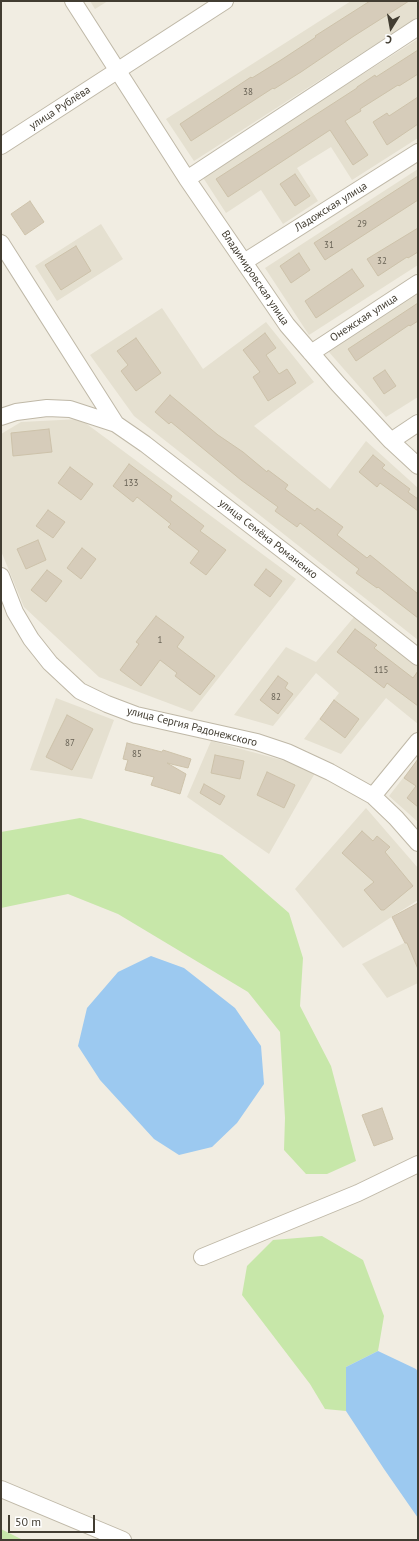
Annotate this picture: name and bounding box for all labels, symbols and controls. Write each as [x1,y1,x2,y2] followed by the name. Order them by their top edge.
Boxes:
[371,8,411,48] north arrow
[384,32,393,47] text: С
[27,83,93,133] street label: улица Рублёва
[243,87,253,97] house number: 38
[292,179,370,235] street label: Ладожская улица
[357,219,367,229] house number: 29
[218,228,292,328] street label: Владимировская улица
[324,240,334,250] house number: 31
[377,256,387,266] house number: 32
[328,291,400,345] street label: Онежская улица
[124,478,138,488] house number: 133
[216,496,320,582] street label: улица Семёна Романенко
[158,635,162,645] house number: 1
[374,665,388,675] house number: 115
[271,692,281,702] house number: 82
[125,704,259,750] street label: улица Сергия Радонежского
[65,738,75,748] house number: 87
[132,749,142,759] house number: 85
[10,1507,97,1533] scale bar
[15,1514,41,1529] text: 50 m

